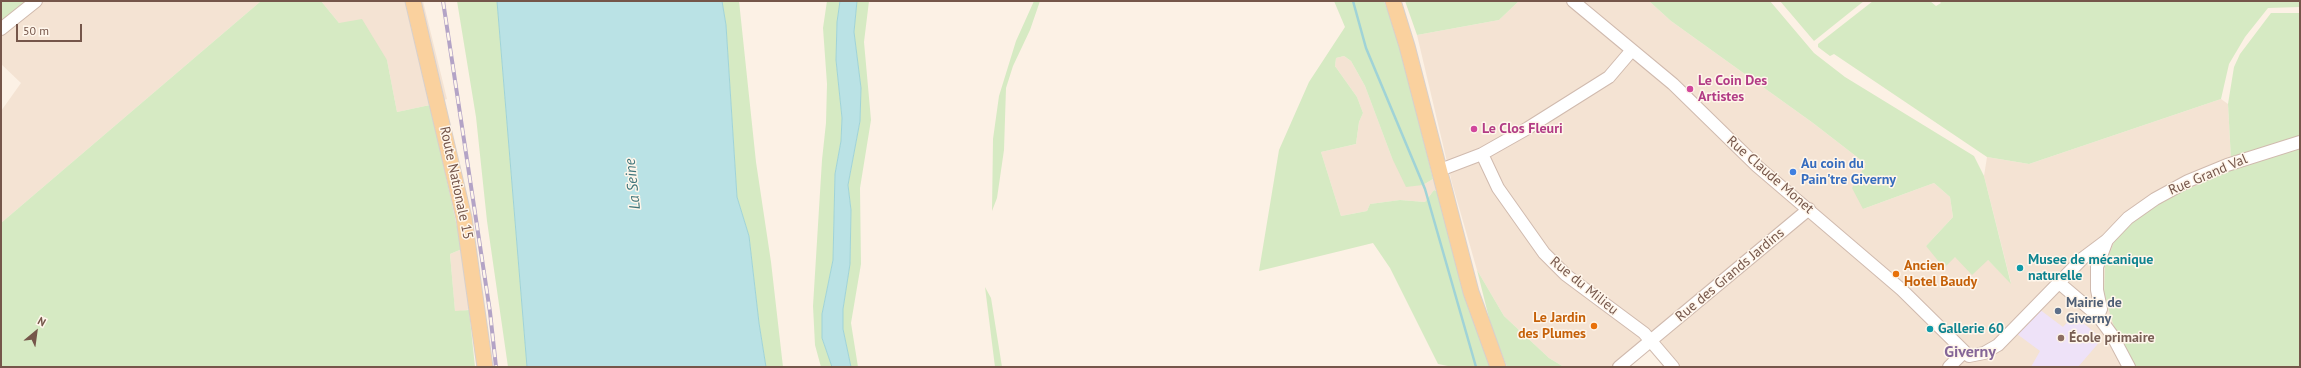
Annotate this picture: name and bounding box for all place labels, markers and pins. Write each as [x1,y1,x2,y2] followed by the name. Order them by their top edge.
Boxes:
[1698,73,1767,106] place label: Le Coin Des Artistes
[1685,84,1695,94] marker: Le Coin Des Artistes
[1482,121,1563,137] place label: Le Clos Fleuri
[1469,124,1479,134] marker: Le Clos Fleuri
[1801,156,1896,188] place label: Au coin du Pain'tre Giverny
[1788,167,1798,177] marker: Au coin du Pain'tre Giverny
[2028,252,2153,284] place label: Musee de mécanique naturelle
[1904,258,1977,290] place label: Ancien Hotel Baudy
[2015,263,2025,273] marker: Musee de mécanique naturelle
[1891,269,1901,279] marker: Ancien Hotel Baudy
[2066,295,2122,328] place label: Mairie de Giverny
[2053,306,2063,316] marker: Mairie de Giverny
[1518,310,1586,342] place label: Le Jardin des Plumes
[1589,321,1599,331] marker: Le Jardin des Plumes
[1938,321,2004,337] place label: Gallerie 60
[1925,324,1935,334] marker: Gallerie 60
[2069,330,2155,346] place label: École primaire
[2056,333,2066,343] marker: École primaire

